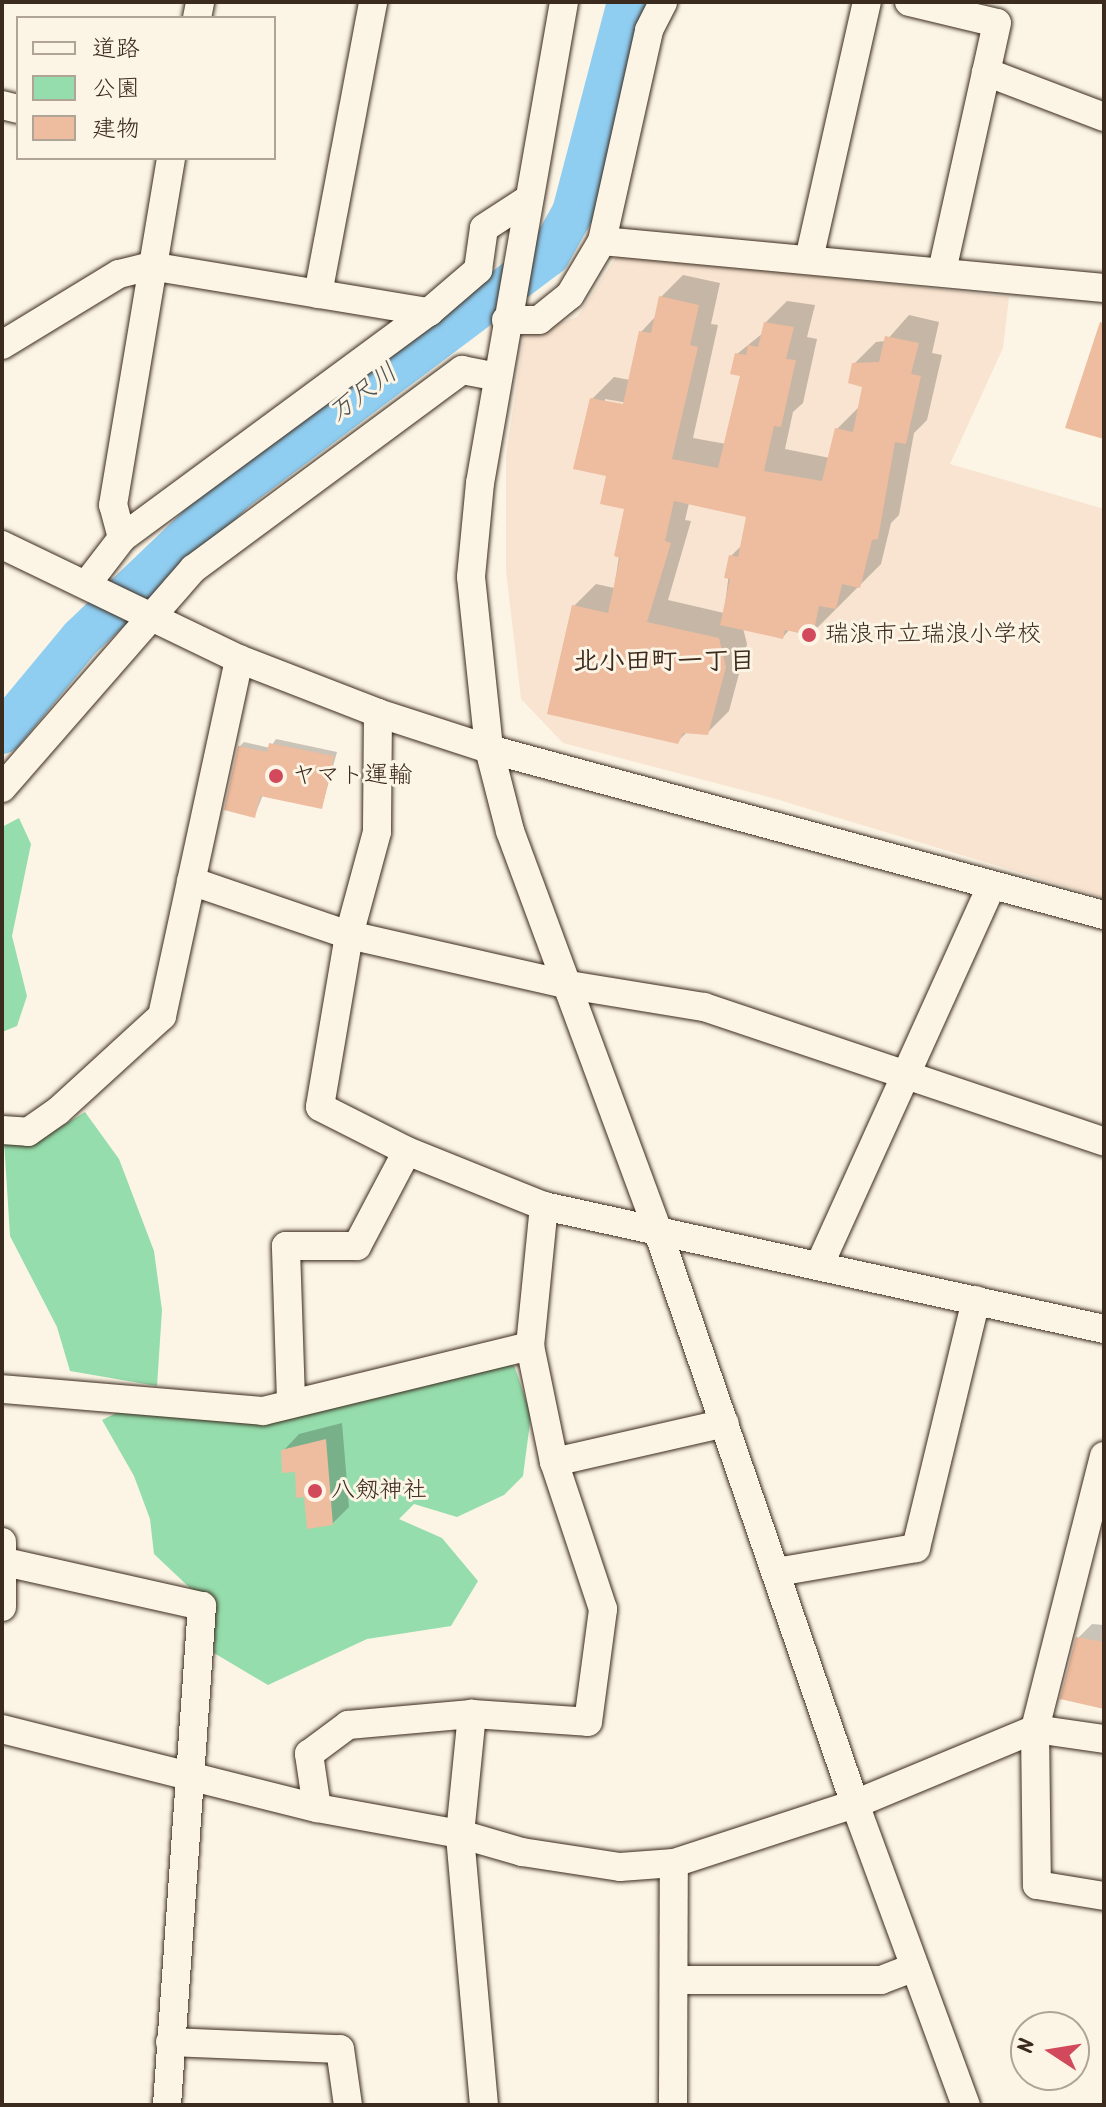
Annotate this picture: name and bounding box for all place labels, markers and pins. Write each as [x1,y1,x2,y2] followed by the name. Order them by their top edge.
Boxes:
[825,621,1041,649] place label: 瑞浪市立瑞浪小学校
[800,626,818,644] marker: 瑞浪市立瑞浪小学校
[292,762,412,790] place label: ヤマト運輸
[267,767,285,785] marker: ヤマト運輸
[331,1477,427,1505] place label: 八剱神社
[306,1482,324,1500] marker: 八剱神社

